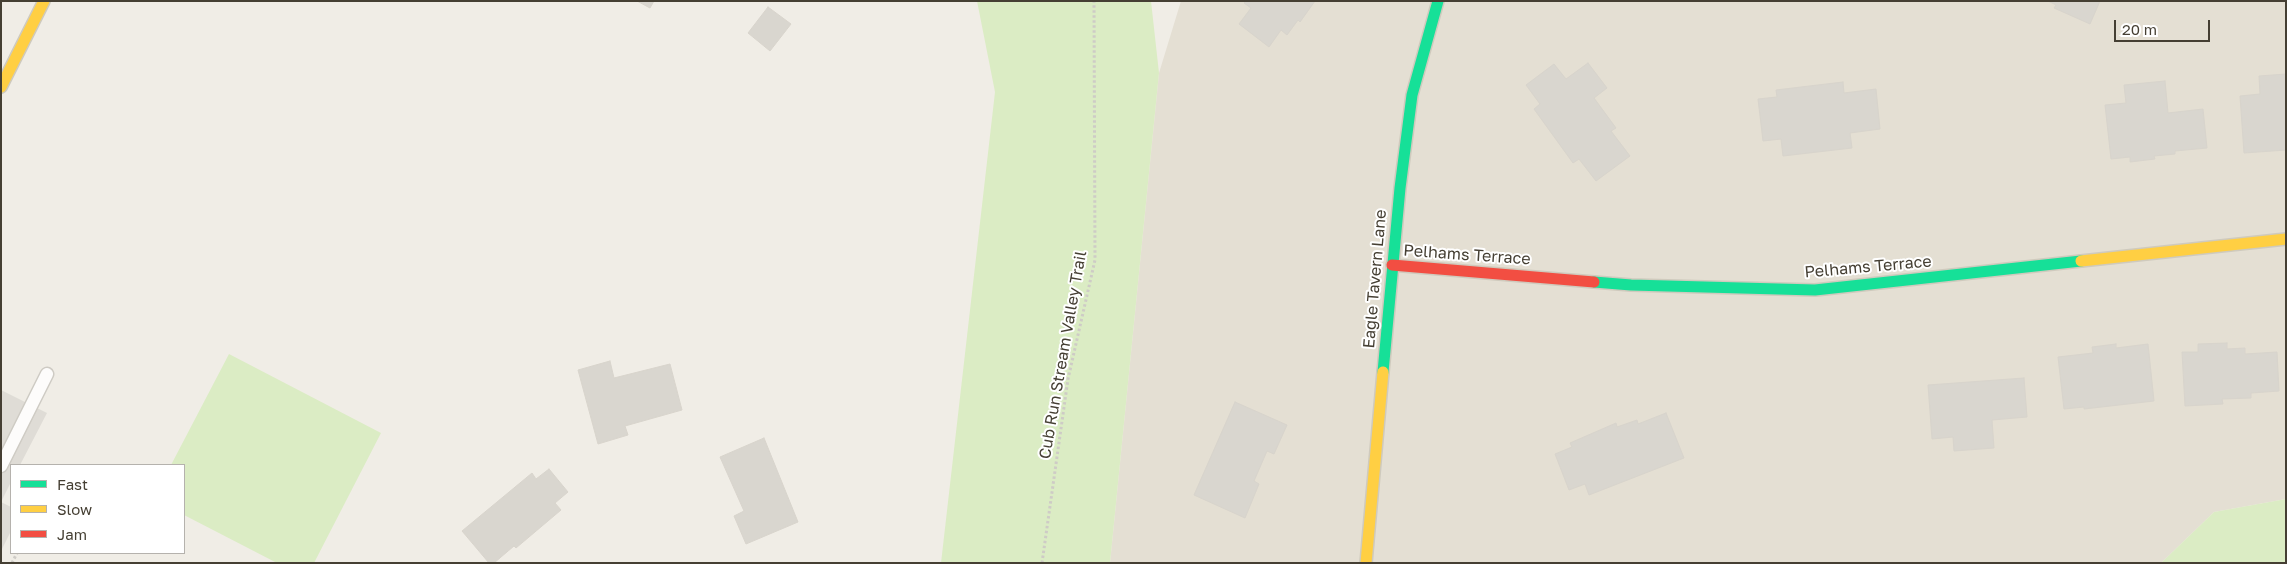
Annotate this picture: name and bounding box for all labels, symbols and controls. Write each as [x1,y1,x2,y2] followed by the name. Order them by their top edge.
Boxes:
[2117,10,2213,42] scale bar
[2122,20,2157,38] text: 20 m
[1359,209,1391,349] street label: Eagle Tavern Lane
[1403,241,1531,269] street label: Pelhams Terrace
[1035,249,1091,461] street label: Cub Run Stream Valley Trail
[1804,252,1932,282] street label: Pelhams Terrace
[10,464,185,554] legend
[57,475,88,493] text: Fast
[57,500,92,518] text: Slow
[57,525,87,543] text: Jam

